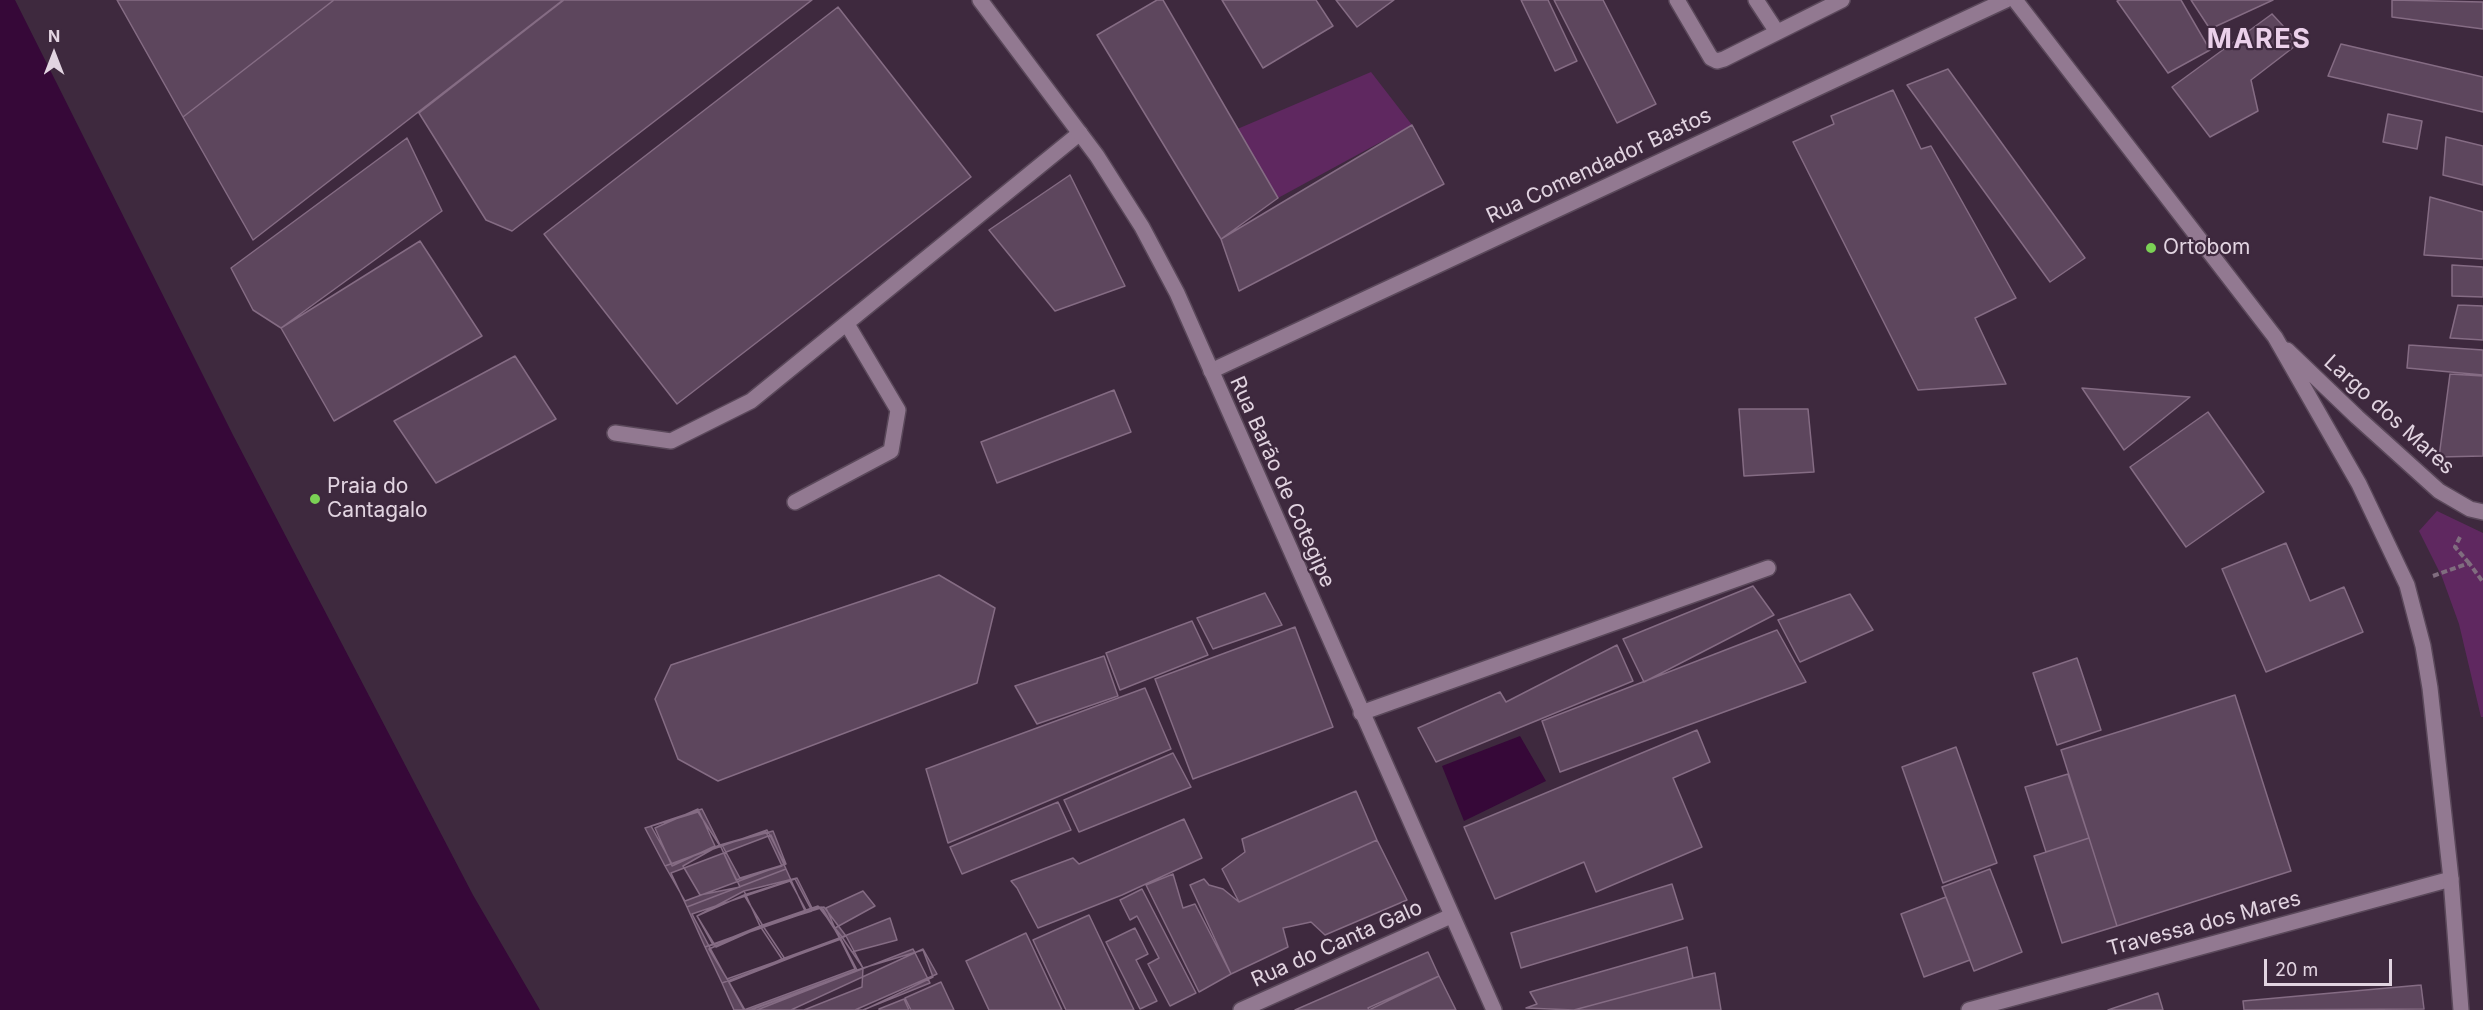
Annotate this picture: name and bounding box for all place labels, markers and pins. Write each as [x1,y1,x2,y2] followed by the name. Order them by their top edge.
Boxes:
[2163,235,2250,261] place label: Ortobom
[2144,241,2158,255] marker: Ortobom
[327,474,428,524] place label: Praia do Cantagalo
[308,492,322,506] marker: Praia do Cantagalo

